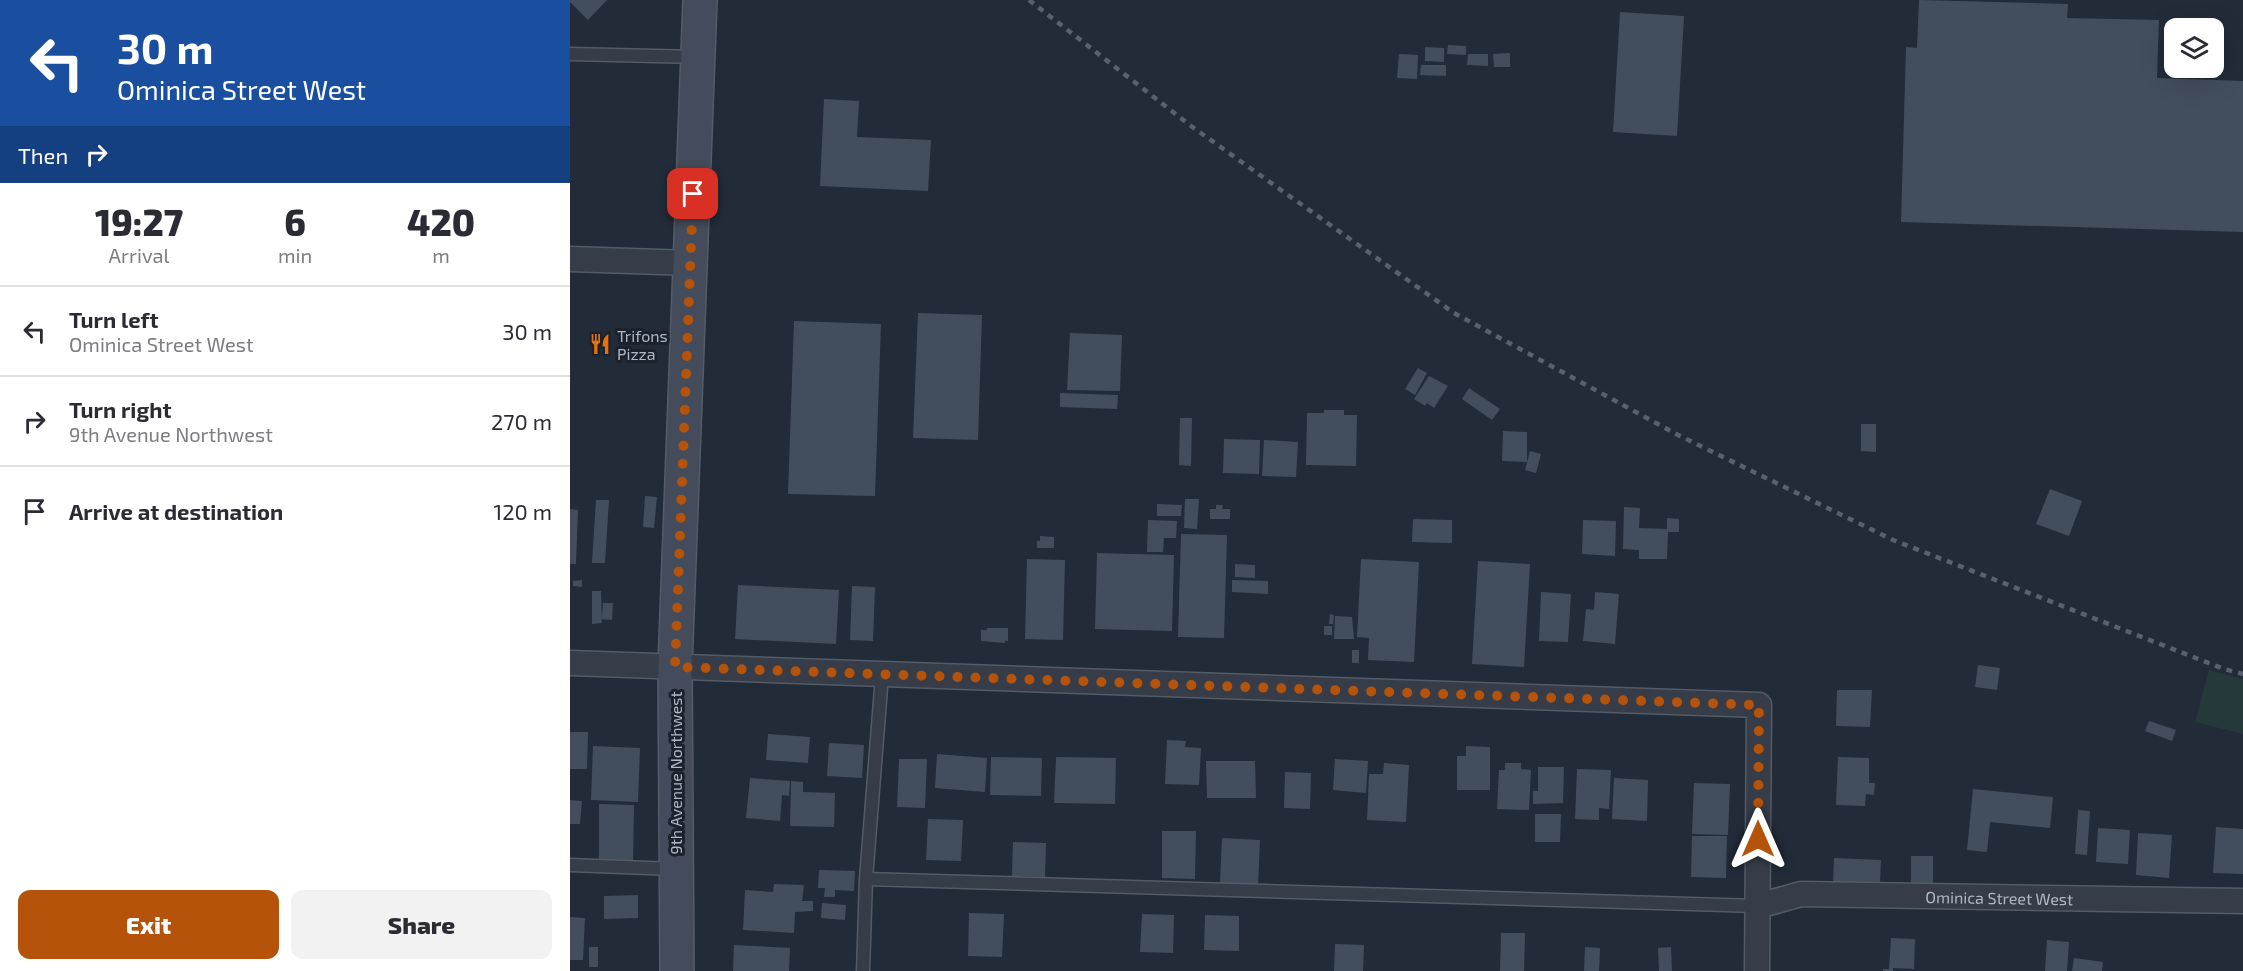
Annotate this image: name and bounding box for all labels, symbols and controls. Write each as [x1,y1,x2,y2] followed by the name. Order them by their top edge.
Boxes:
[2164,18,2224,78] map controls
[2164,18,2224,78] button: layers
[117,22,213,72] text: 30 m
[18,24,96,102] icon: left
[117,73,366,105] text: Ominica Street West
[80,138,113,171] icon: right
[18,142,68,168] text: Then
[667,168,718,219] pin
[676,177,709,210] icon: arrive
[95,200,183,243] text: 19:27
[284,200,306,243] text: 6
[407,200,475,243] text: 420
[109,243,169,267] text: Arrival
[278,243,312,267] text: min
[432,243,450,267] text: m
[69,306,158,332] text: Turn left
[18,315,51,348] icon: left
[502,318,552,344] text: 30 m
[617,326,668,363] place label: Trifons Pizza
[69,332,254,356] text: Ominica Street West
[588,332,612,356] restaurant icon: Trifons Pizza
[69,396,171,422] text: Turn right
[18,405,51,438] icon: right
[491,408,552,434] text: 270 m
[69,422,273,446] text: 9th Avenue Northwest
[18,495,51,528] icon: arrive
[69,498,283,524] text: Arrive at destination
[493,498,552,524] text: 120 m
[666,691,685,855] street label: 9th Avenue Northwest
[1726,807,1790,871] position arrow
[1925,886,2073,908] street label: Ominica Street West
[18,890,279,959] button: Exit
[291,890,552,959] button: Share

